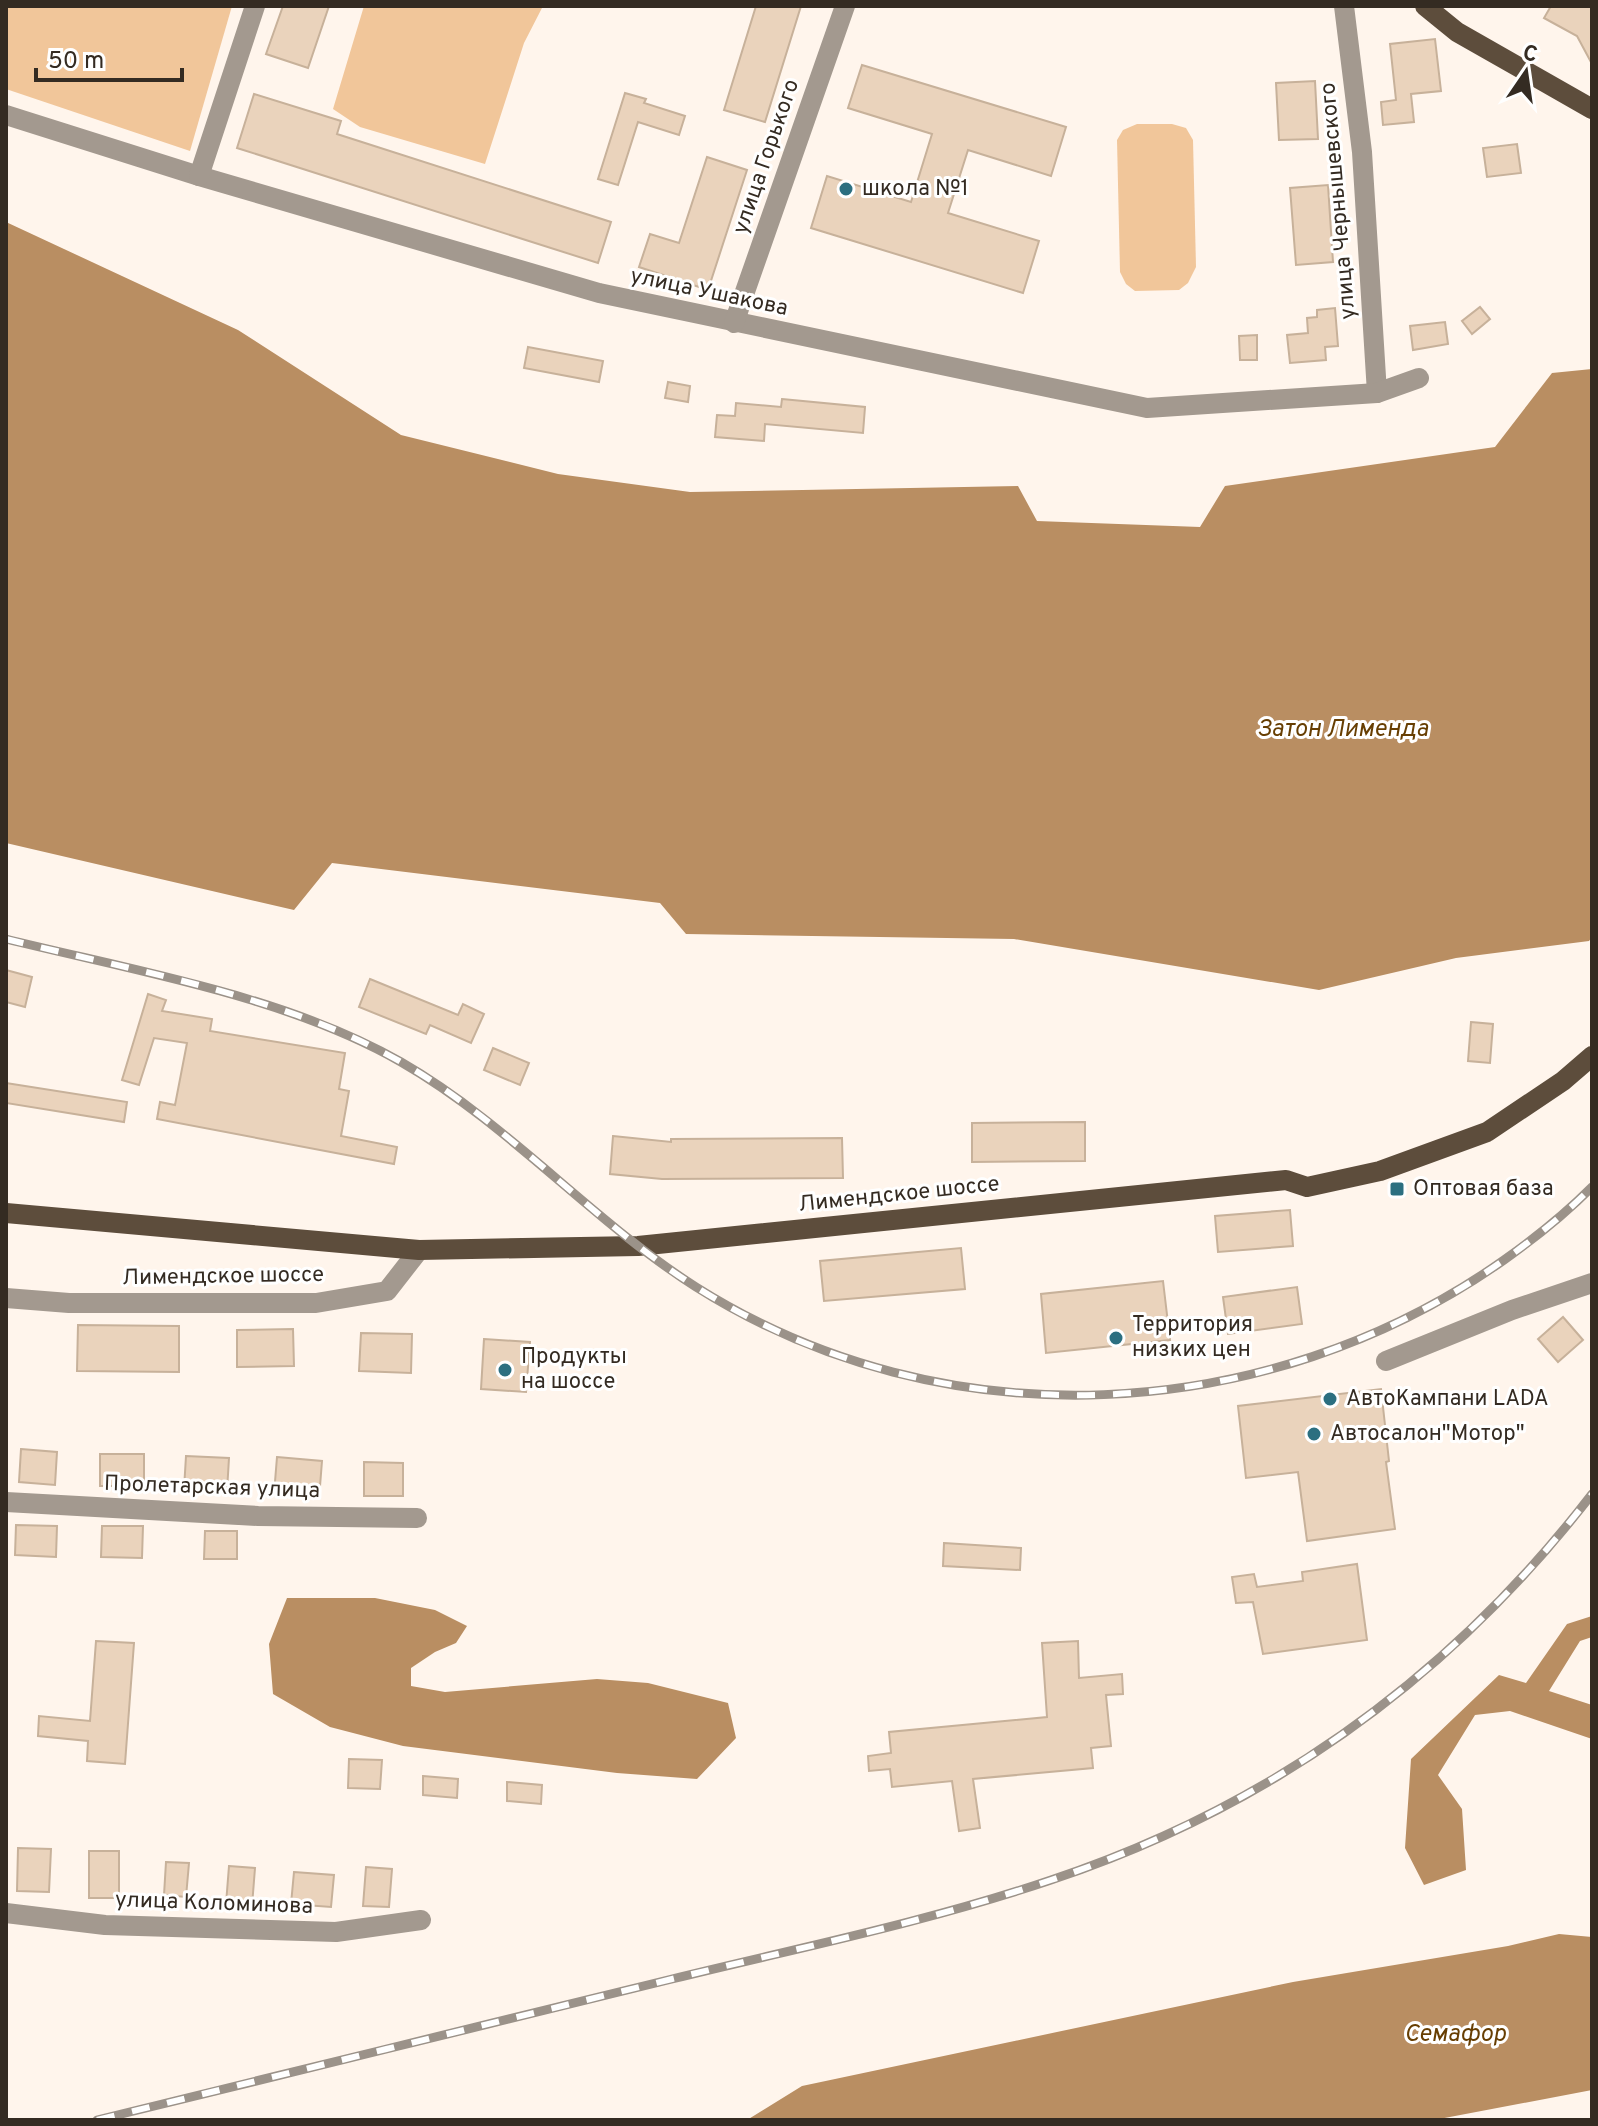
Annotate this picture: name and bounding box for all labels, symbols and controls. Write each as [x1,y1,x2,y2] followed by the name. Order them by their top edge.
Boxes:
[36,32,182,82] scale bar
[1486,32,1566,112] north arrow
[1520,40,1540,70] text: С
[48,47,104,77] text: 50 m
[728,76,806,238] street label: улица Горького
[1315,81,1363,321] street label: улица Чернышевского
[862,176,969,203] place label: школа №1
[837,180,855,198] marker: школа №1
[628,263,790,323] street label: улица Ушакова
[1258,715,1429,745] water label: Затон Лименда
[797,1171,1001,1219] street label: Лимендское шоссе
[1413,1176,1554,1203] place label: Оптовая база
[1388,1180,1406,1198] marker: Оптовая база
[122,1262,324,1292] street label: Лимендское шоссе
[1132,1312,1253,1364] place label: Территория низких цен
[1107,1329,1125,1347] marker: Территория низких цен
[521,1344,627,1396] place label: Продукты на шоссе
[496,1361,514,1379] marker: Продукты на шоссе
[1346,1386,1549,1413] place label: АвтоКампани LADA
[1321,1390,1339,1408] marker: АвтоКампани LADA
[1330,1421,1525,1448] place label: Автосалон"Мотор"
[1305,1425,1323,1443] marker: Автосалон"Мотор"
[104,1471,320,1505] street label: Пролетарская улица
[114,1887,314,1921] street label: улица Коломинова
[1404,2020,1507,2050] water label: Семафор

